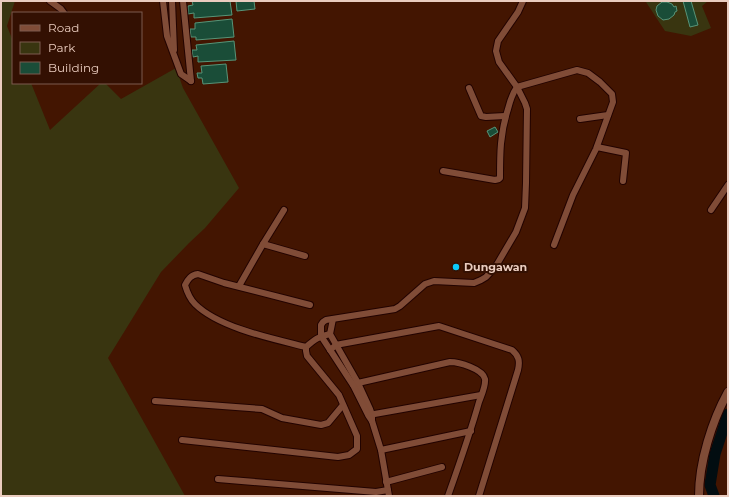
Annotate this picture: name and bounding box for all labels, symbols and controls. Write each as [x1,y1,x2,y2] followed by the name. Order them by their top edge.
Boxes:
[12,12,142,84] legend
[48,20,79,35] text: Road
[48,40,76,55] text: Park
[48,60,99,75] text: Building
[464,260,527,274] place label: Dungawan
[451,262,461,272] marker: Dungawan

